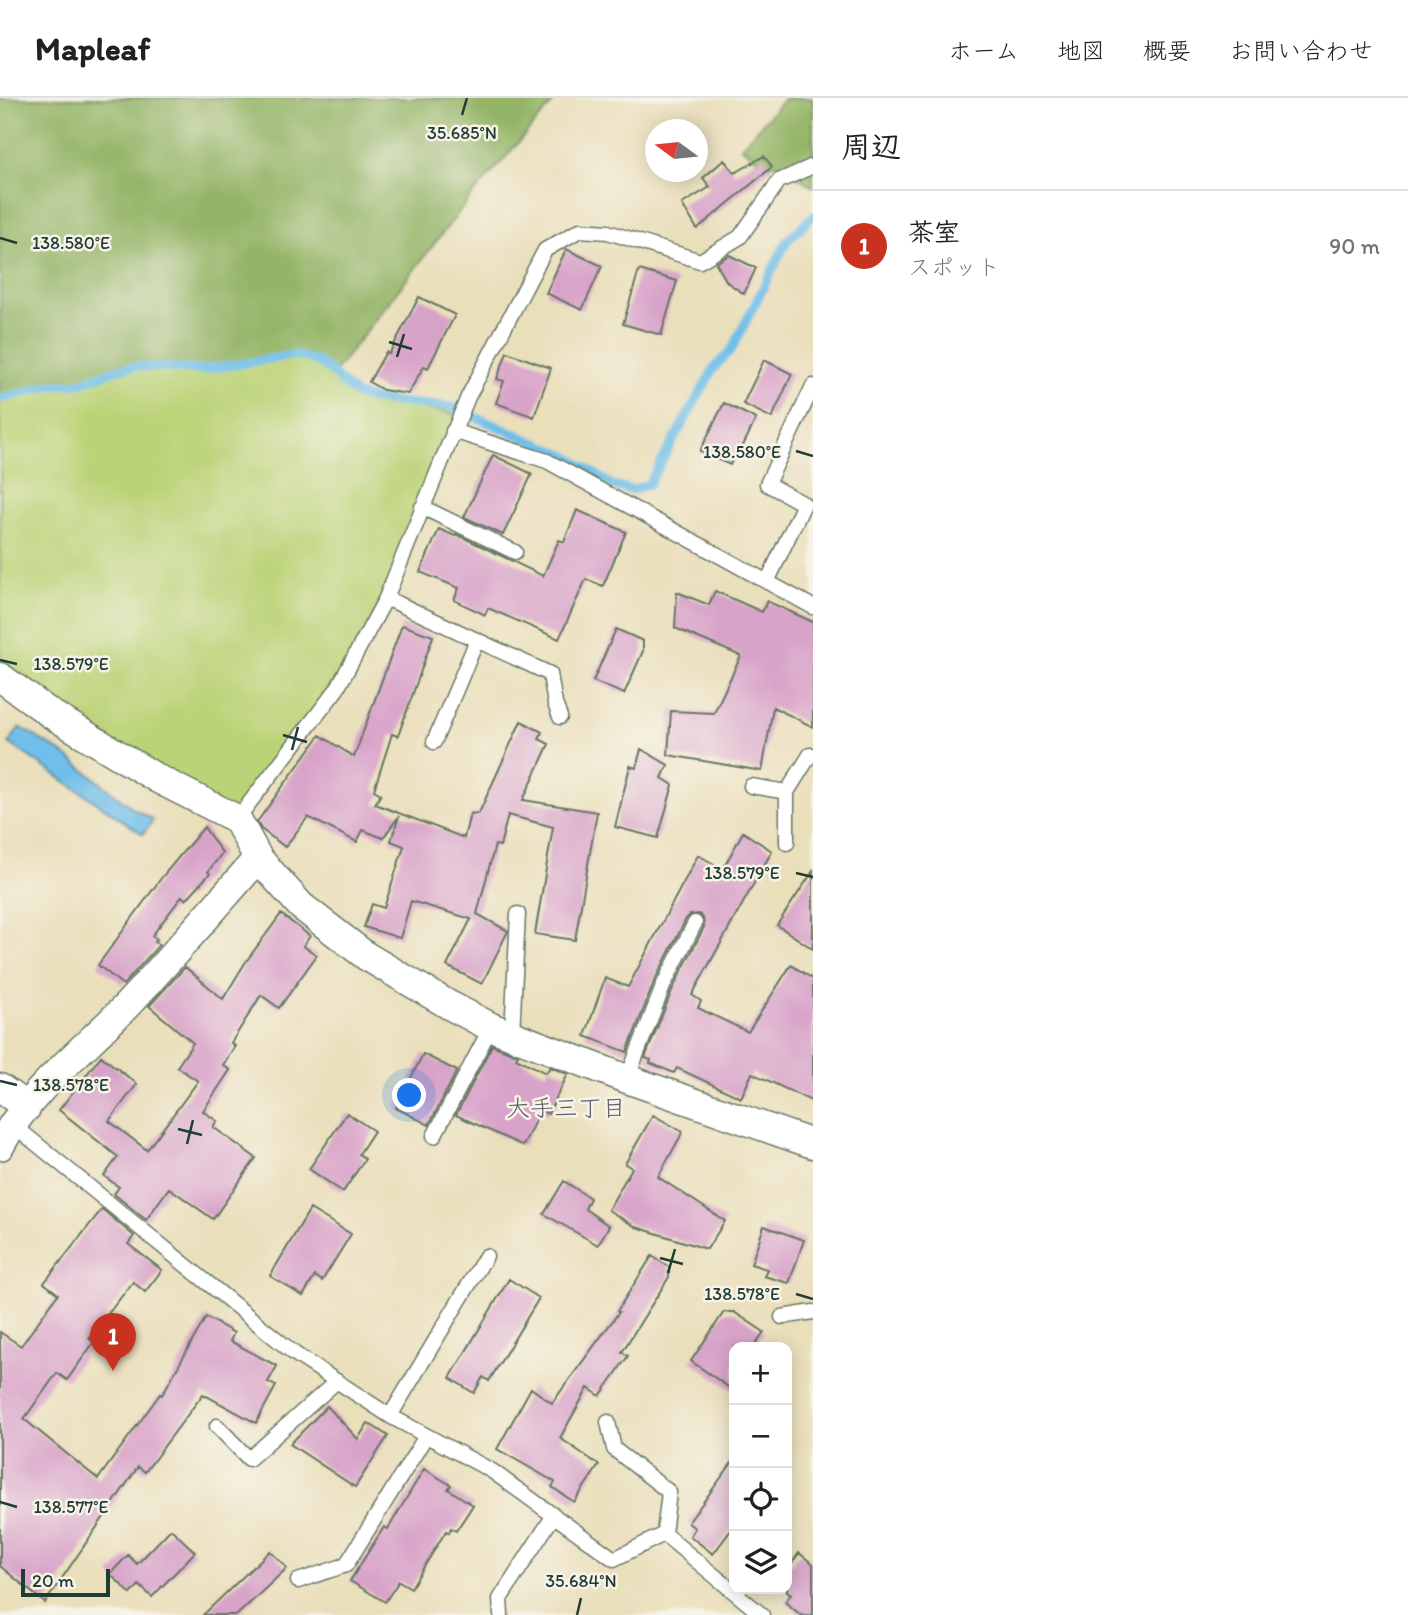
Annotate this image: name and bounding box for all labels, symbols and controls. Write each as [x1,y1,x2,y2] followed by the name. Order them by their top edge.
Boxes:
[35,29,150,68] text: Mapleaf
[948,36,1019,65] text: ホーム
[1057,36,1105,65] text: 地図
[1143,36,1191,65] text: 概要
[1229,36,1373,65] text: お問い合わせ
[645,119,708,182] north arrow
[427,122,497,144] text: 35.685°N
[841,128,901,165] text: 周辺
[908,216,960,248] text: 茶室
[32,232,110,254] text: 138.580°E
[859,232,869,260] text: 1
[1329,232,1380,260] text: 90 m
[908,253,1000,281] text: スポット
[703,441,781,463] text: 138.580°E
[33,653,109,675] text: 138.579°E
[704,862,780,884] text: 138.579°E
[33,1074,109,1096] text: 138.578°E
[392,1078,426,1112] your location
[506,1093,626,1122] district label: 大手三丁目
[704,1283,780,1305] text: 138.578°E
[90,1313,136,1371] pin: 1
[729,1342,792,1594] map controls
[729,1342,792,1405] button: +
[729,1405,792,1468] button: −
[729,1468,792,1531] button: locate
[33,1496,109,1518] text: 138.577°E
[729,1531,792,1594] button: layers
[21,1566,110,1598] scale bar
[32,1569,74,1592] text: 20 m
[545,1570,617,1592] text: 35.684°N

